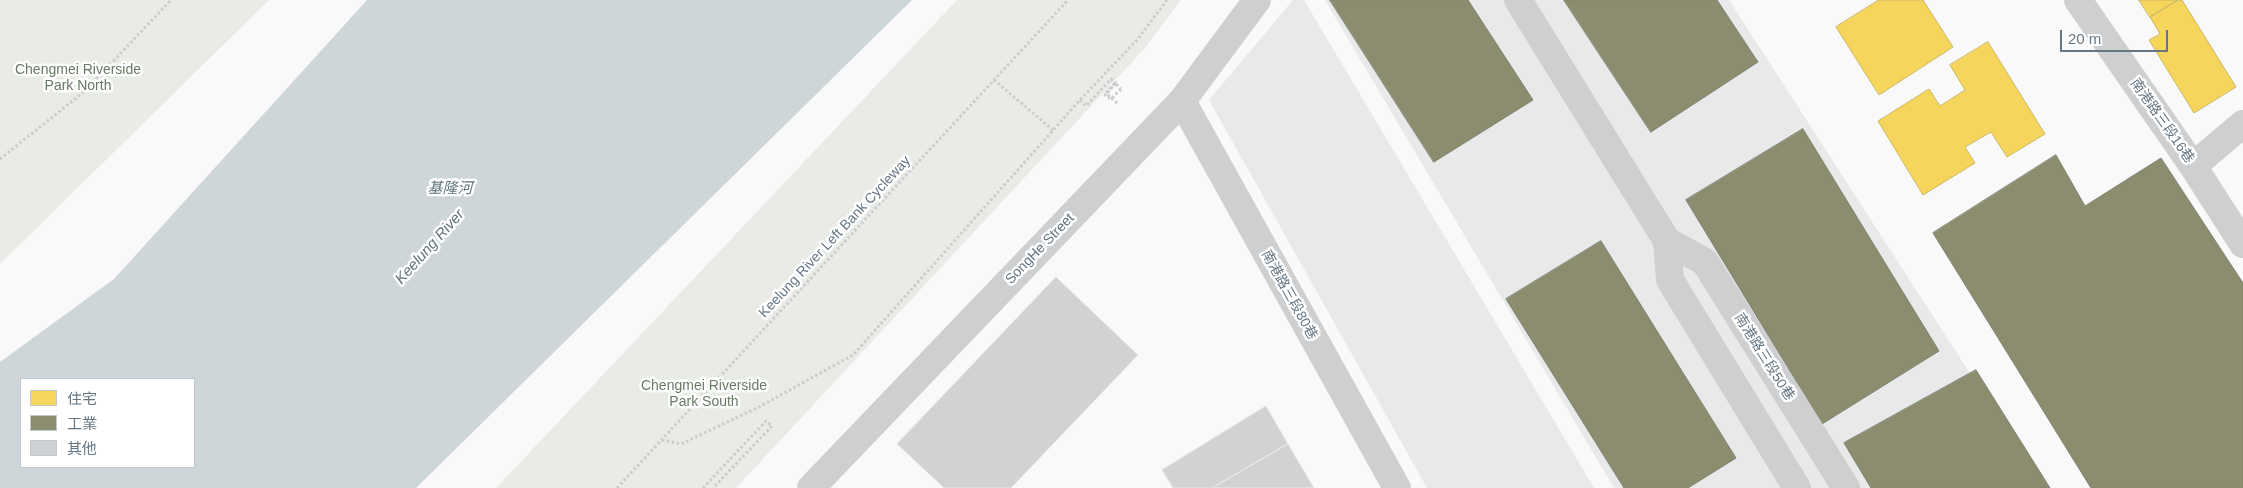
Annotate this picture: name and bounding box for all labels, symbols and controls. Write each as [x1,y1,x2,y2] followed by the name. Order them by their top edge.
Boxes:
[2063,20,2170,52] scale bar
[2068,30,2101,47] text: 20 m
[15,62,141,94] park label: Chengmei Riverside Park North
[2127,75,2197,167] street label: 南港路三段16巷
[756,153,914,321] street label: Keelung River Left Bank Cycleway
[428,180,472,198] water label: 基隆河
[392,206,468,288] water label: Keelung River
[1002,210,1078,288] street label: SongHe Street
[1258,247,1320,343] street label: 南港路三段80巷
[1730,310,1798,404] street label: 南港路三段50巷
[20,378,195,468] legend
[641,378,767,411] park label: Chengmei Riverside Park South
[67,390,97,407] text: 住宅
[67,415,97,432] text: 工業
[67,440,97,457] text: 其他

